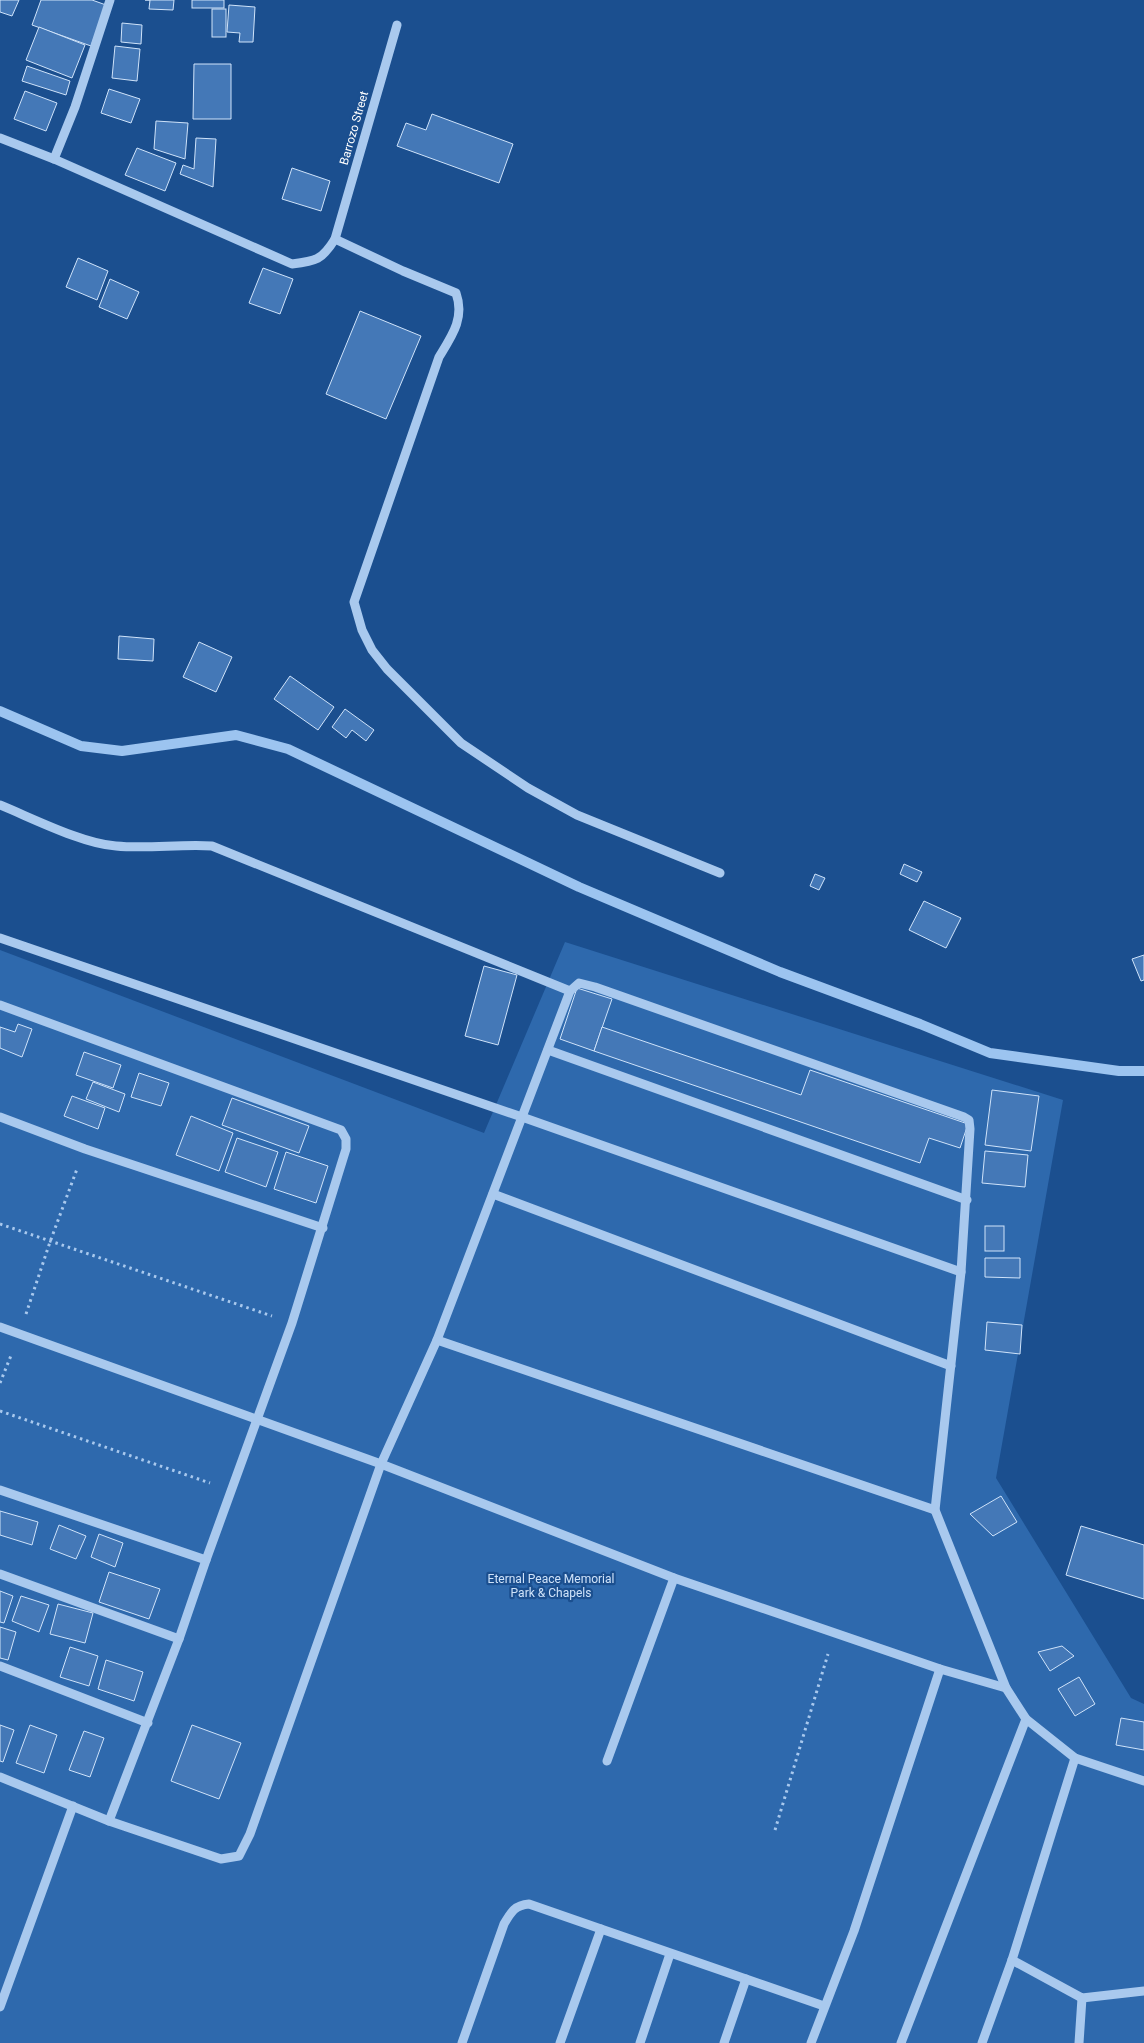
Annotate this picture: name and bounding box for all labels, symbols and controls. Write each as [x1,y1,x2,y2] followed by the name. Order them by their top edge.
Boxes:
[337,89,371,167] street label: Barrozo Street
[488,1572,614,1600] park label: Eternal Peace Memorial Park & Chapels

